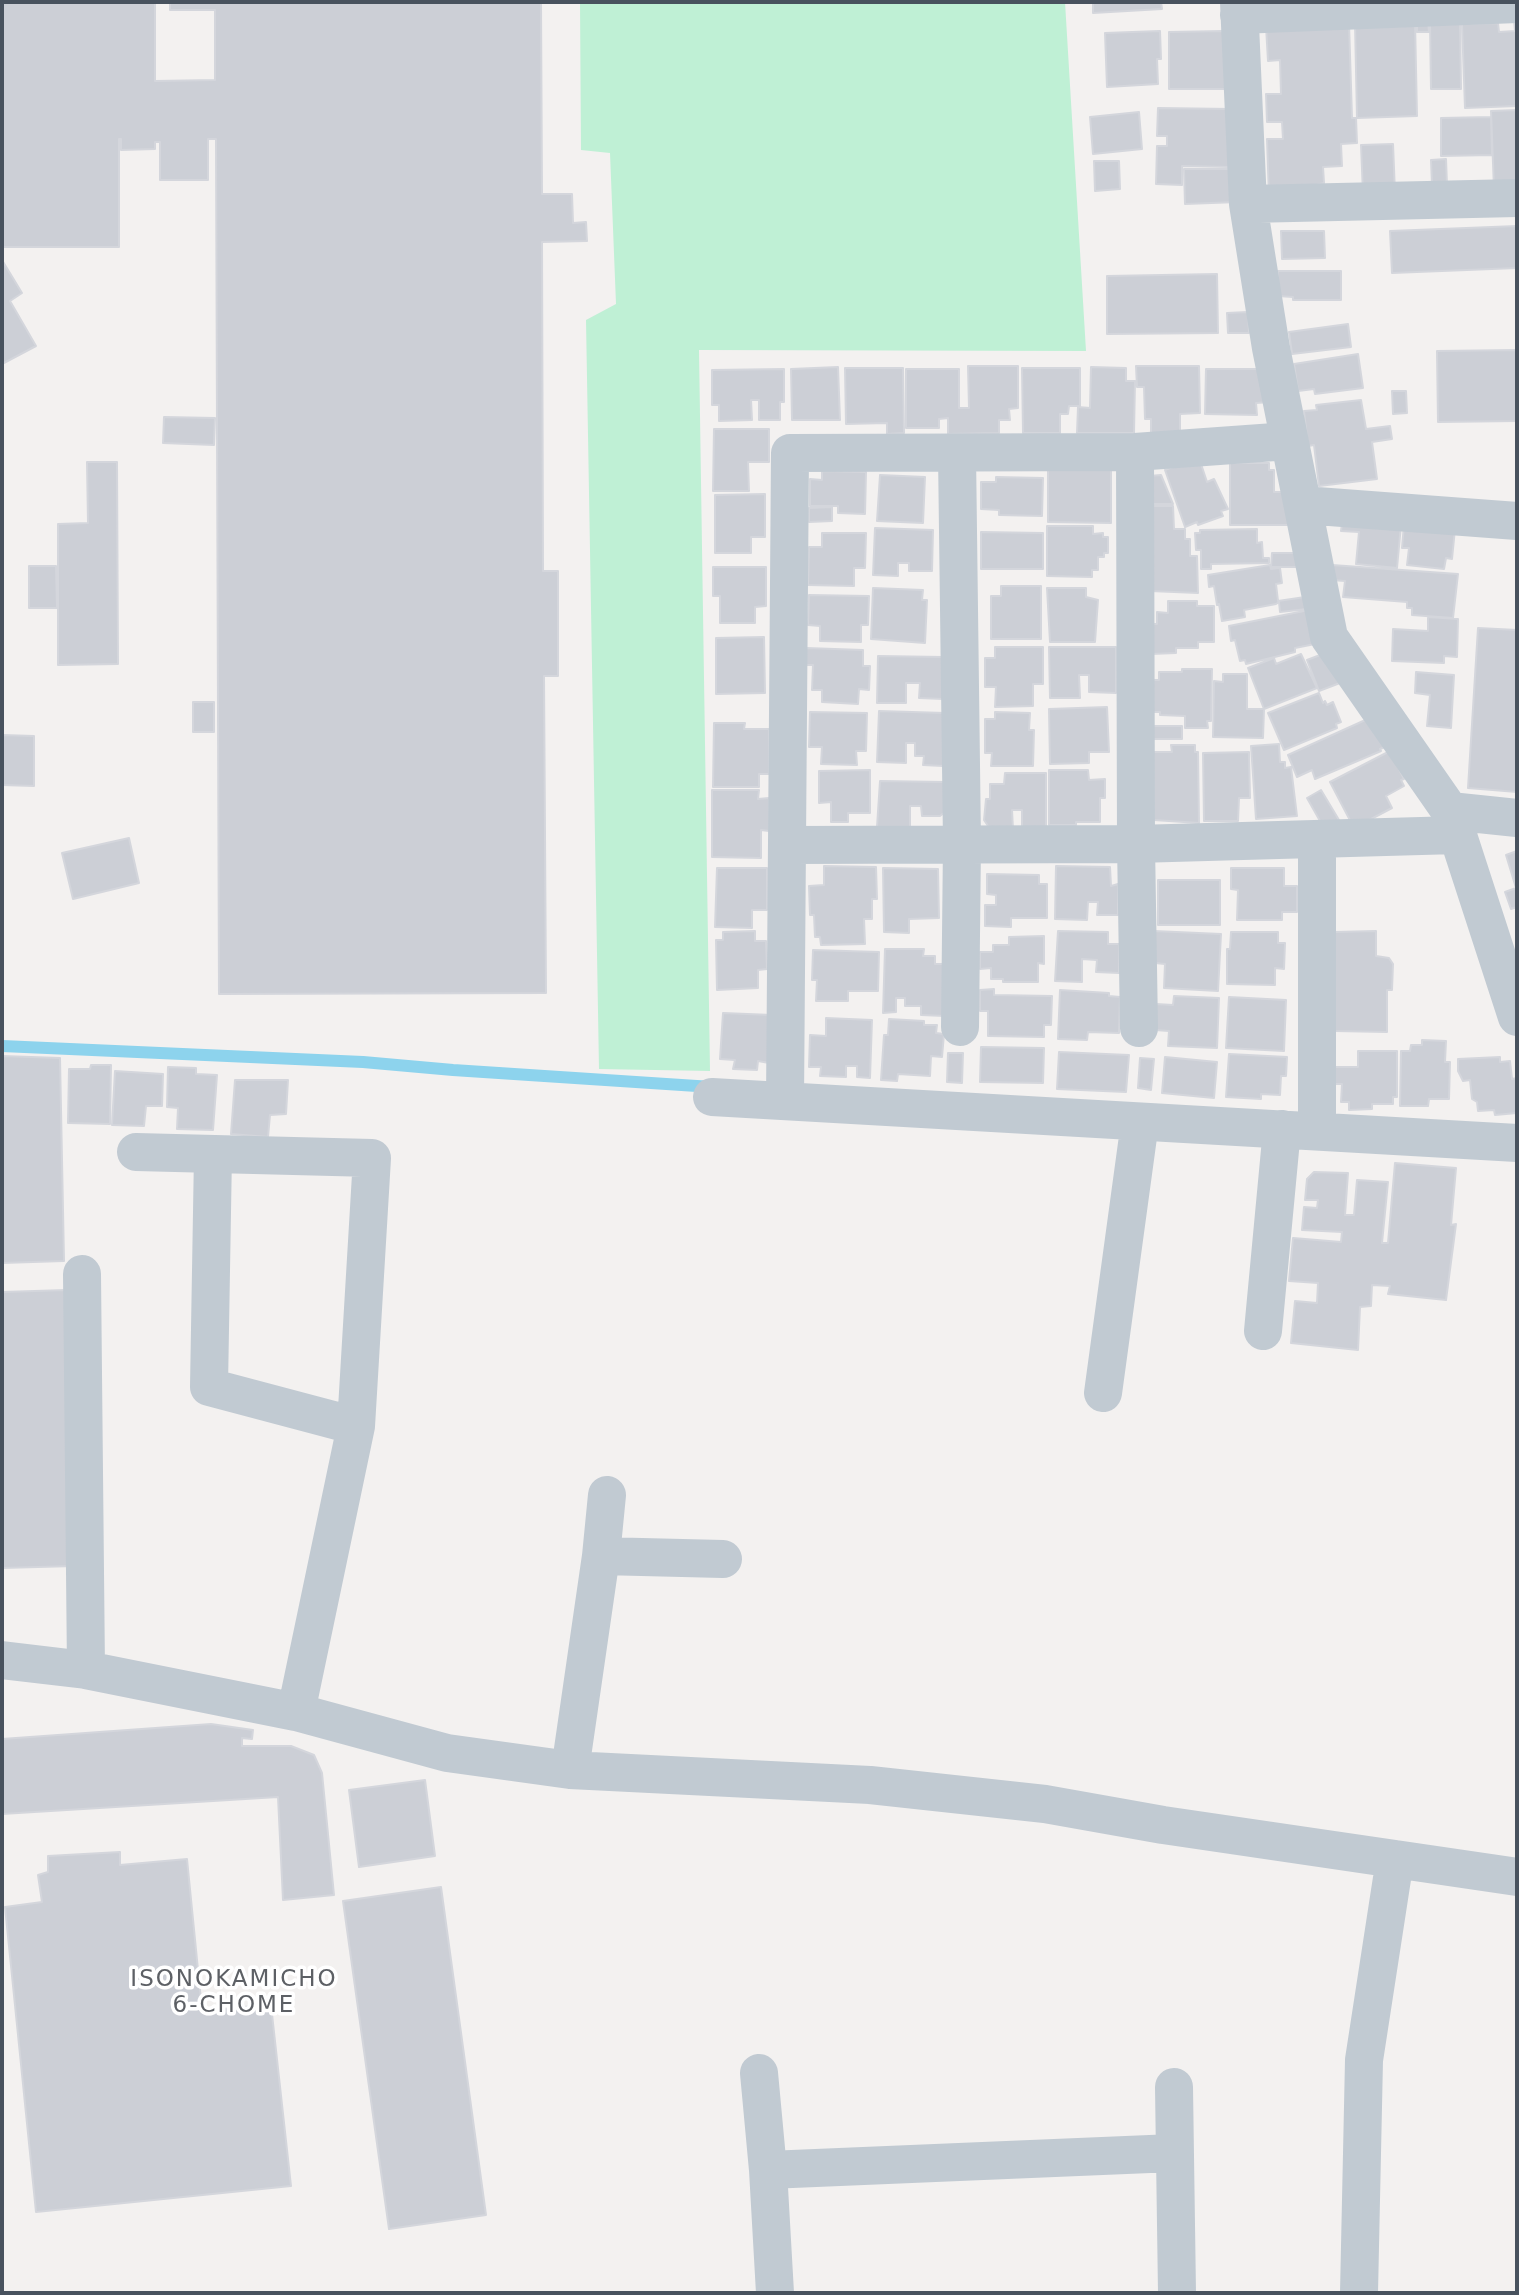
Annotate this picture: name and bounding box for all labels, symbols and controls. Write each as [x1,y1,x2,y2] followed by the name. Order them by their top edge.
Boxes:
[132,1966,336,2020] district label: ISONOKAMICHO 6-CHOME

